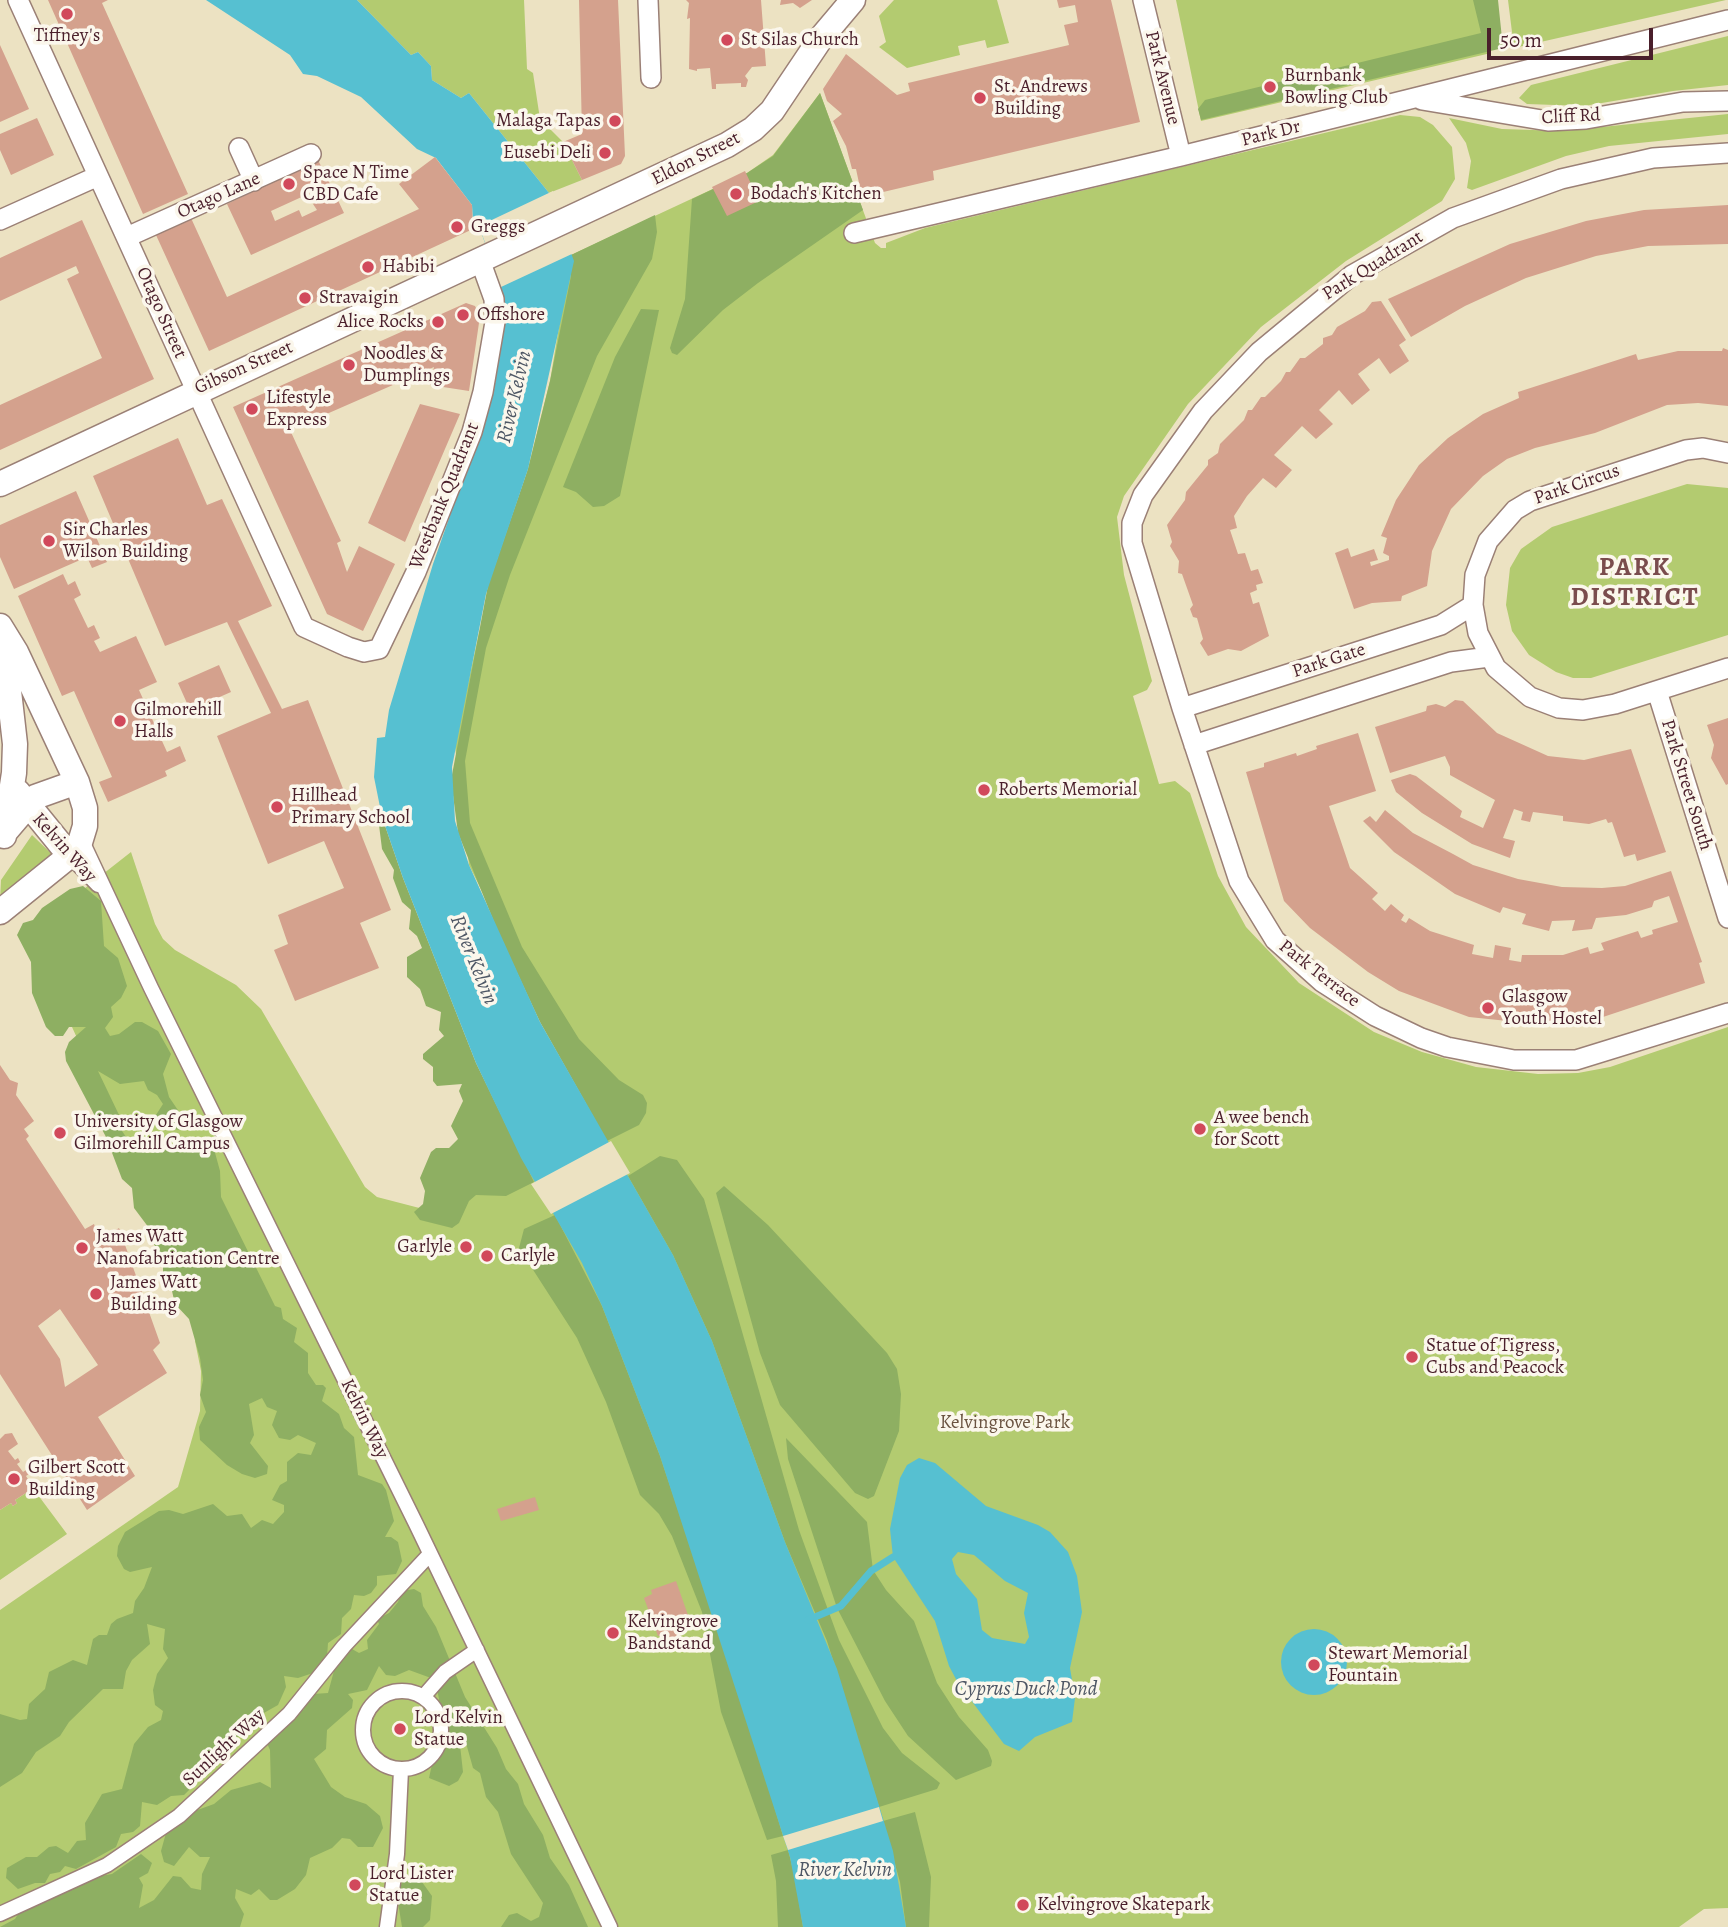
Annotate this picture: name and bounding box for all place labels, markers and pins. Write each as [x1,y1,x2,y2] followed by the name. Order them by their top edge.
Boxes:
[59,6,75,22] marker: Tiffney's
[34,25,100,47] place label: Tiffney's
[741,29,859,51] place label: St Silas Church
[719,32,735,48] marker: St Silas Church
[1284,65,1388,109] place label: Burnbank Bowling Club
[994,76,1088,120] place label: St. Andrews Building
[1262,79,1278,95] marker: Burnbank Bowling Club
[972,90,988,106] marker: St. Andrews Building
[496,110,601,132] place label: Malaga Tapas
[607,113,623,129] marker: Malaga Tapas
[503,142,591,164] place label: Eusebi Deli
[597,145,613,161] marker: Eusebi Deli
[303,162,409,206] place label: Space N Time CBD Cafe
[281,176,297,192] marker: Space N Time CBD Cafe
[750,183,882,205] place label: Bodach's Kitchen
[728,186,744,202] marker: Bodach's Kitchen
[471,216,525,238] place label: Greggs
[449,219,465,235] marker: Greggs
[382,256,435,278] place label: Habibi
[360,259,376,275] marker: Habibi
[319,287,399,309] place label: Stravaigin
[297,290,313,306] marker: Stravaigin
[477,304,545,326] place label: Offshore
[455,307,471,323] marker: Offshore
[338,311,424,333] place label: Alice Rocks
[430,314,446,330] marker: Alice Rocks
[363,343,450,387] place label: Noodles & Dumplings
[341,357,357,373] marker: Noodles & Dumplings
[266,387,331,431] place label: Lifestyle Express
[244,401,260,417] marker: Lifestyle Express
[63,519,188,563] place label: Sir Charles Wilson Building
[41,533,57,549] marker: Sir Charles Wilson Building
[134,699,222,743] place label: Gilmorehill Halls
[112,713,128,729] marker: Gilmorehill Halls
[998,779,1137,801] place label: Roberts Memorial
[976,782,992,798] marker: Roberts Memorial
[291,785,410,829] place label: Hillhead Primary School
[269,799,285,815] marker: Hillhead Primary School
[1502,986,1602,1030] place label: Glasgow Youth Hostel
[1480,1000,1496,1016] marker: Glasgow Youth Hostel
[1214,1107,1310,1151] place label: A wee bench for Scott
[74,1111,243,1155] place label: University of Glasgow Gilmorehill Campus
[1192,1121,1208,1137] marker: A wee bench for Scott
[52,1125,68,1141] marker: University of Glasgow Gilmorehill Campus
[96,1226,280,1270] place label: James Watt Nanofabrication Centre
[397,1236,452,1258] place label: Garlyle
[458,1239,474,1255] marker: Garlyle
[74,1240,90,1256] marker: James Watt Nanofabrication Centre
[501,1245,555,1267] place label: Carlyle
[479,1248,495,1264] marker: Carlyle
[110,1272,198,1316] place label: James Watt Building
[88,1286,104,1302] marker: James Watt Building
[1426,1335,1564,1379] place label: Statue of Tigress, Cubs and Peacock
[1404,1349,1420,1365] marker: Statue of Tigress, Cubs and Peacock
[28,1457,125,1501] place label: Gilbert Scott Building
[6,1471,22,1487] marker: Gilbert Scott Building
[627,1611,718,1655] place label: Kelvingrove Bandstand
[605,1625,621,1641] marker: Kelvingrove Bandstand
[1328,1643,1468,1687] place label: Stewart Memorial Fountain
[1306,1657,1322,1673] marker: Stewart Memorial Fountain
[414,1707,503,1751] place label: Lord Kelvin Statue
[392,1721,408,1737] marker: Lord Kelvin Statue
[369,1863,454,1907] place label: Lord Lister Statue
[347,1877,363,1893] marker: Lord Lister Statue
[1037,1894,1210,1916] place label: Kelvingrove Skatepark
[1015,1897,1031,1913] marker: Kelvingrove Skatepark

